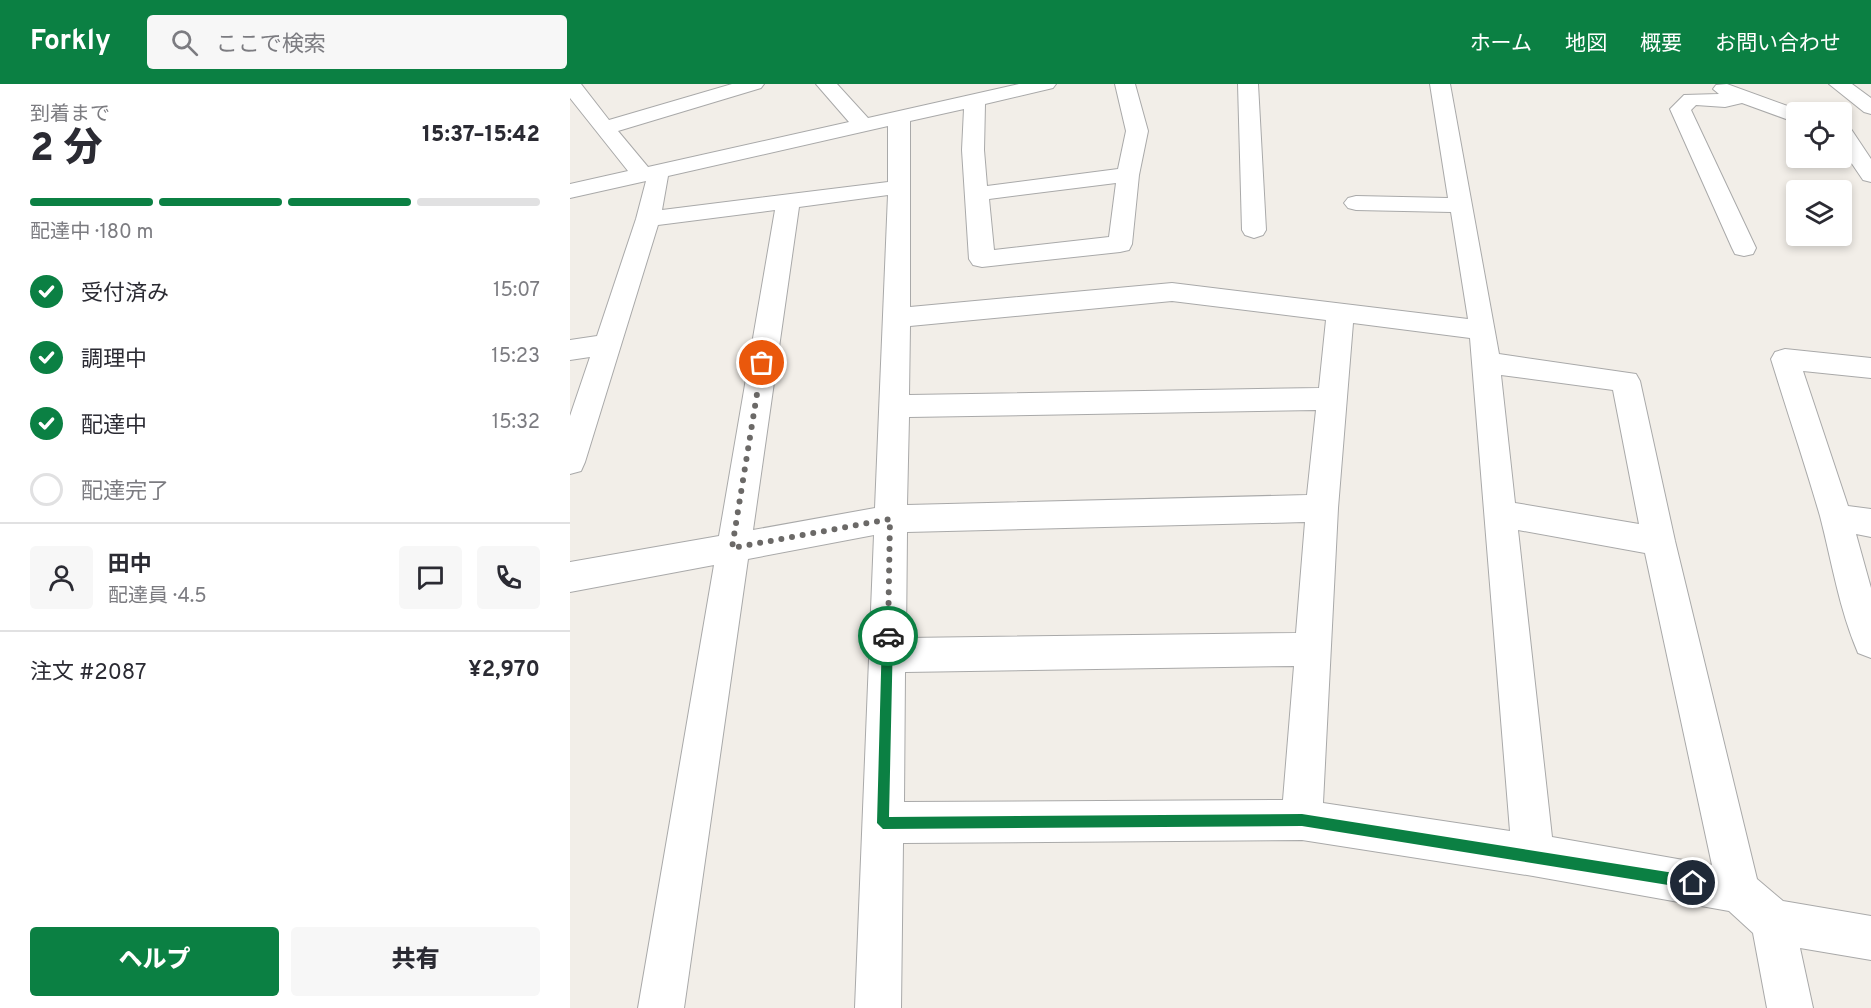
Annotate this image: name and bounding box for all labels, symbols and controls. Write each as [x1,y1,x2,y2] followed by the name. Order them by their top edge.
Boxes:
[147,15,567,69] search box
[30,24,111,60] text: Forkly
[168,26,201,59] icon: search
[1470,31,1532,58] text: ホーム
[1565,31,1607,58] text: 地図
[1640,31,1682,58] text: 概要
[1715,31,1841,58] text: お問い合わせ
[216,32,326,59] text: ここで検索
[30,102,110,128] text: 到着まで
[1786,102,1852,246] map controls
[1786,102,1852,168] button: locate
[422,122,540,149] text: 15:37–15:42
[30,126,103,175] text: 2 分
[1786,180,1852,246] button: layers
[30,220,153,246] text: 配達中 · 180 m
[30,275,63,308] icon: check
[493,278,540,304] text: 15:07
[81,281,169,308] text: 受付済み
[736,337,787,388] pin
[30,341,63,374] icon: check
[491,344,540,370] text: 15:23
[745,346,778,379] icon: bag
[81,347,147,374] text: 調理中
[30,407,63,440] icon: check
[492,410,540,436] text: 15:32
[81,413,147,440] text: 配達中
[81,479,169,506] text: 配達完了
[30,546,93,609] button: person
[399,546,462,609] button: chat
[477,546,540,609] button: phone
[108,552,152,579] text: 田中
[108,584,207,610] text: 配達員 · 4.5
[858,606,918,666] courier
[872,620,905,653] icon: car
[468,657,540,684] text: ¥2,970
[30,660,147,687] text: 注文 #2087
[1667,857,1718,908] pin
[1676,866,1709,899] icon: home
[30,927,279,996] button: ヘルプ
[291,927,540,996] button: 共有

